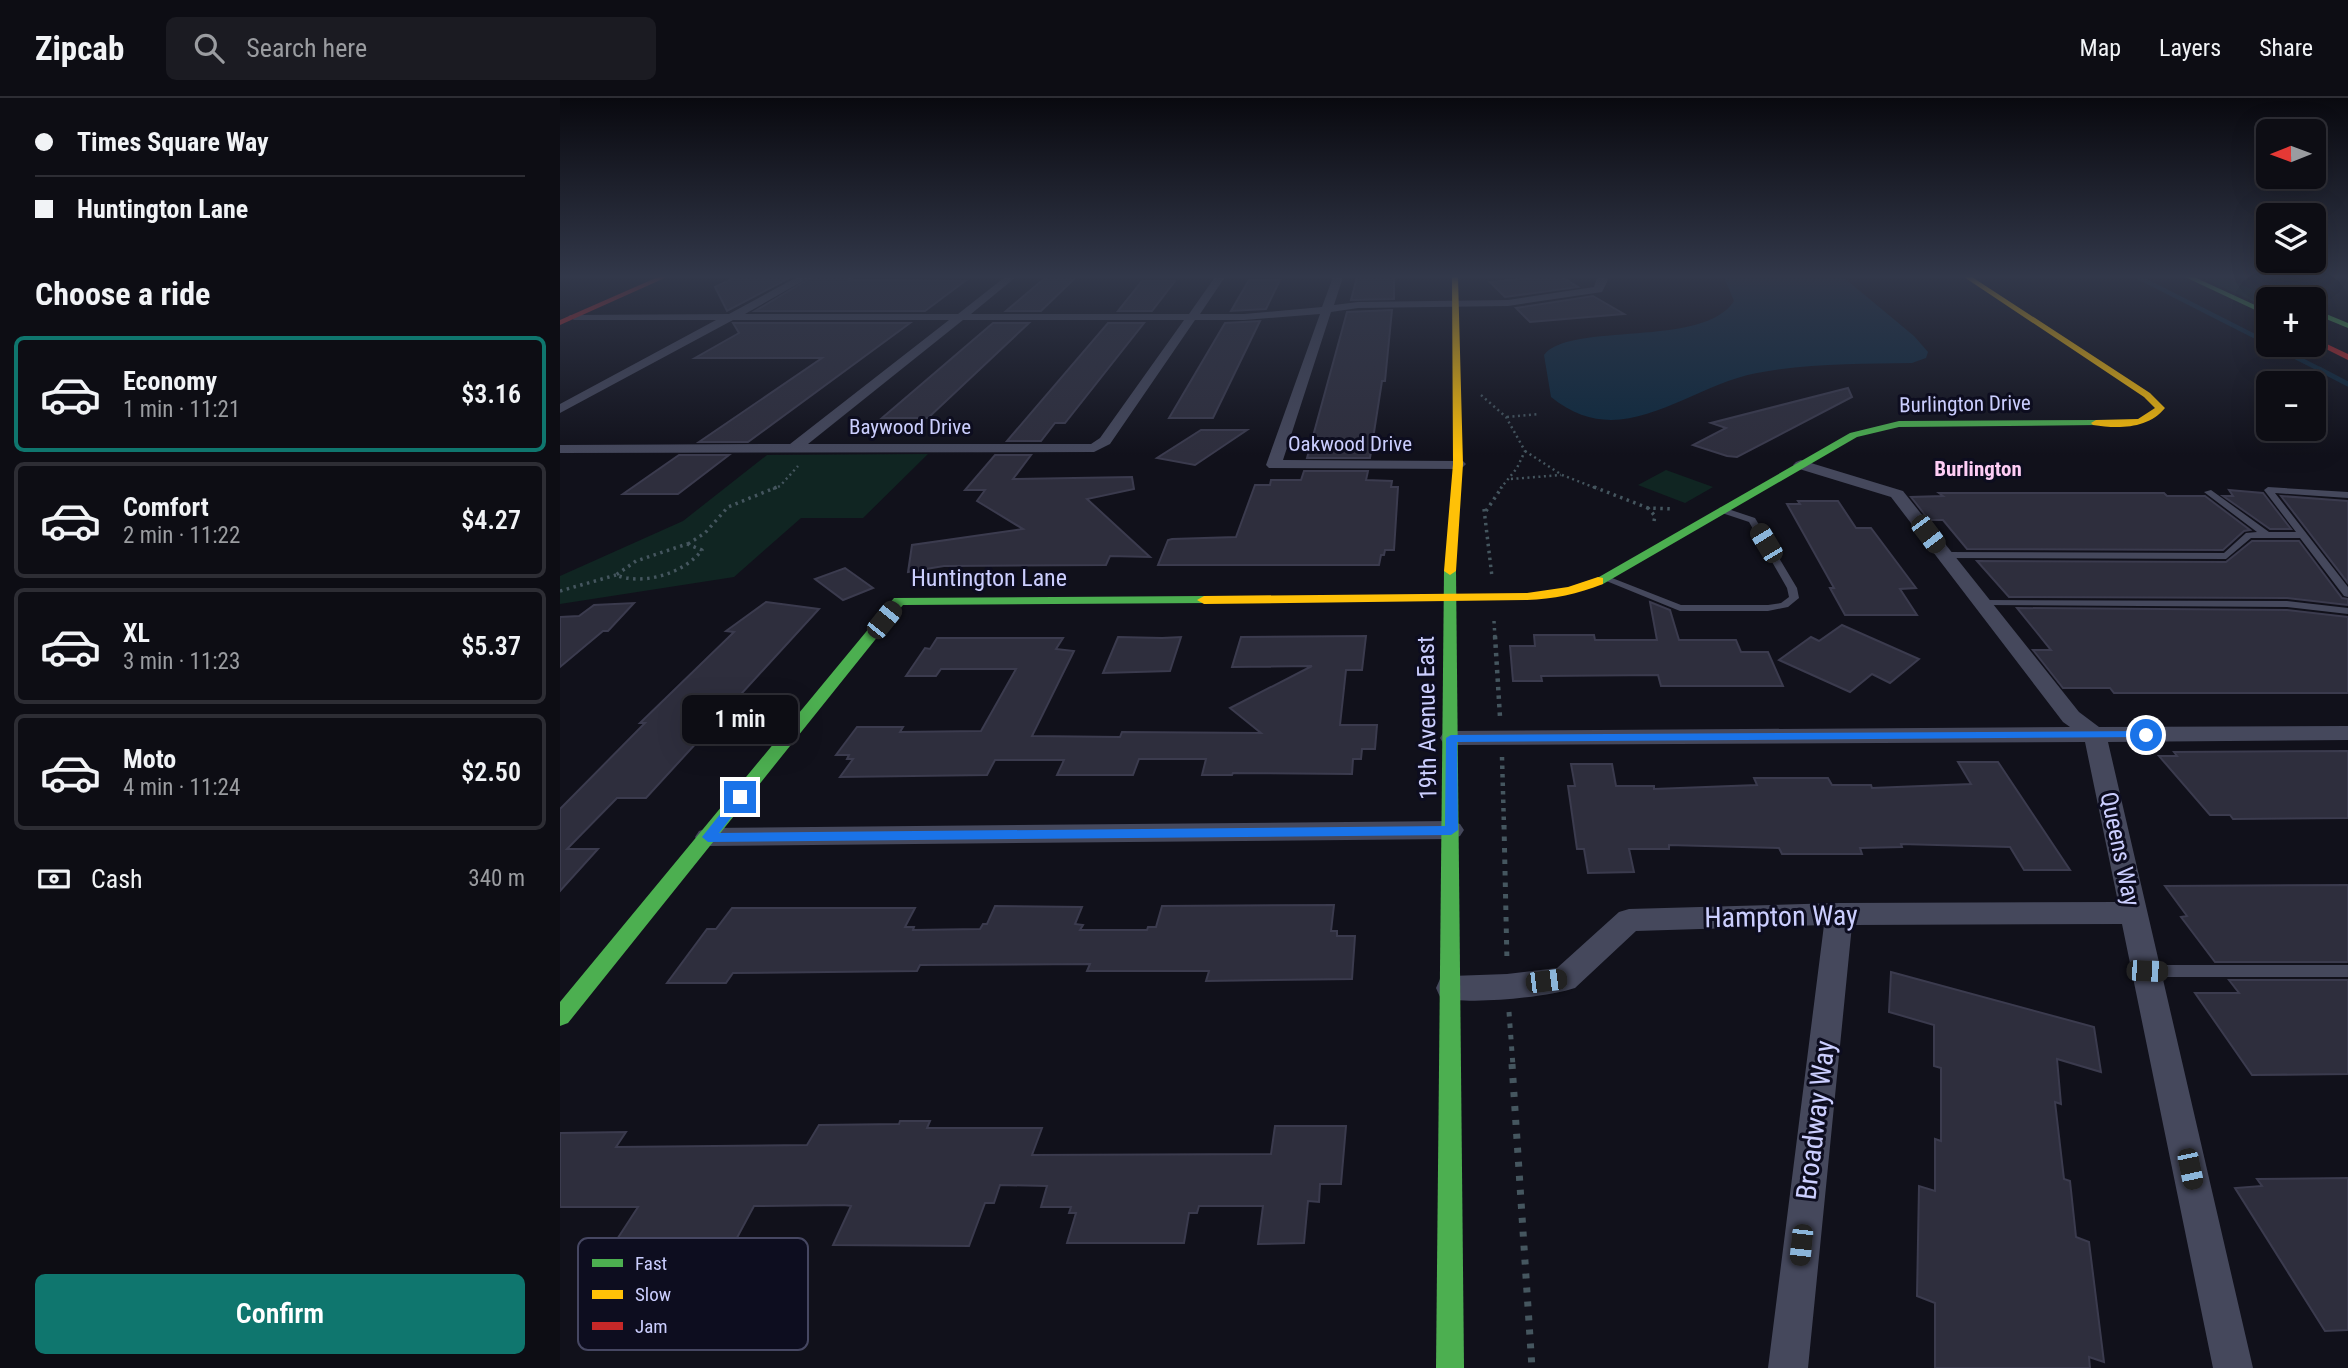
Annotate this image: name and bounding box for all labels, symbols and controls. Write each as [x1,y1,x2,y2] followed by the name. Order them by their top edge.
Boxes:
[166,17,656,80] search box
[35,29,124,68] text: Zipcab
[190,29,228,67] icon: search
[246,33,367,63] text: Search here
[2080,34,2121,62] text: Map
[2159,34,2221,62] text: Layers
[2259,34,2313,62] text: Share
[2256,119,2326,189] north arrow
[2256,119,2326,441] map controls
[77,127,269,157] text: Times Square Way
[77,194,248,224] text: Huntington Lane
[2256,203,2326,273] button: layers
[35,275,210,313] text: Choose a ride
[2256,287,2326,357] button: +
[39,363,102,426] icon: car
[123,366,217,396] text: Economy
[2256,371,2326,441] button: −
[461,379,521,409] text: $3.16
[1899,391,2031,417] street label: Burlington Drive
[123,396,240,423] text: 1 min · 11:21
[849,415,971,439] street label: Baywood Drive
[1288,432,1412,456] street label: Oakwood Drive
[1934,457,2022,481] district label: Burlington
[39,489,102,552] icon: car
[123,492,209,522] text: Comfort
[461,505,521,535] text: $4.27
[1907,511,1950,557] car
[1747,520,1786,566] car
[123,522,240,549] text: 2 min · 11:22
[911,564,1067,592] street label: Huntington Lane
[863,597,906,643] car
[39,615,102,678] icon: car
[123,618,150,648] text: XL
[461,631,521,661] text: $5.37
[1412,636,1442,800] street label: 19th Avenue East
[123,648,240,675] text: 3 min · 11:23
[682,696,798,744] callout: 1 min
[715,706,765,733] text: 1 min
[2130,719,2162,751] route start
[39,741,102,804] icon: car
[123,744,176,774] text: Moto
[461,757,521,787] text: $2.50
[123,774,240,801] text: 4 min · 11:24
[724,781,756,813] route end
[2094,789,2146,909] street label: Queens Way
[35,860,73,898] icon: cash
[91,864,143,894] text: Cash
[468,865,525,892] text: 340 m
[1704,899,1858,934] street label: Hampton Way
[2126,960,2169,982] car
[1524,968,1569,994] car
[1789,1038,1842,1202] street label: Broadway Way
[2176,1146,2205,1192] car
[1789,1223,1814,1267] car
[578,1238,808,1350] legend
[635,1252,667,1275] text: Fast
[35,1274,525,1354] button: Confirm
[635,1283,671,1306] text: Slow
[635,1315,668,1338] text: Jam

